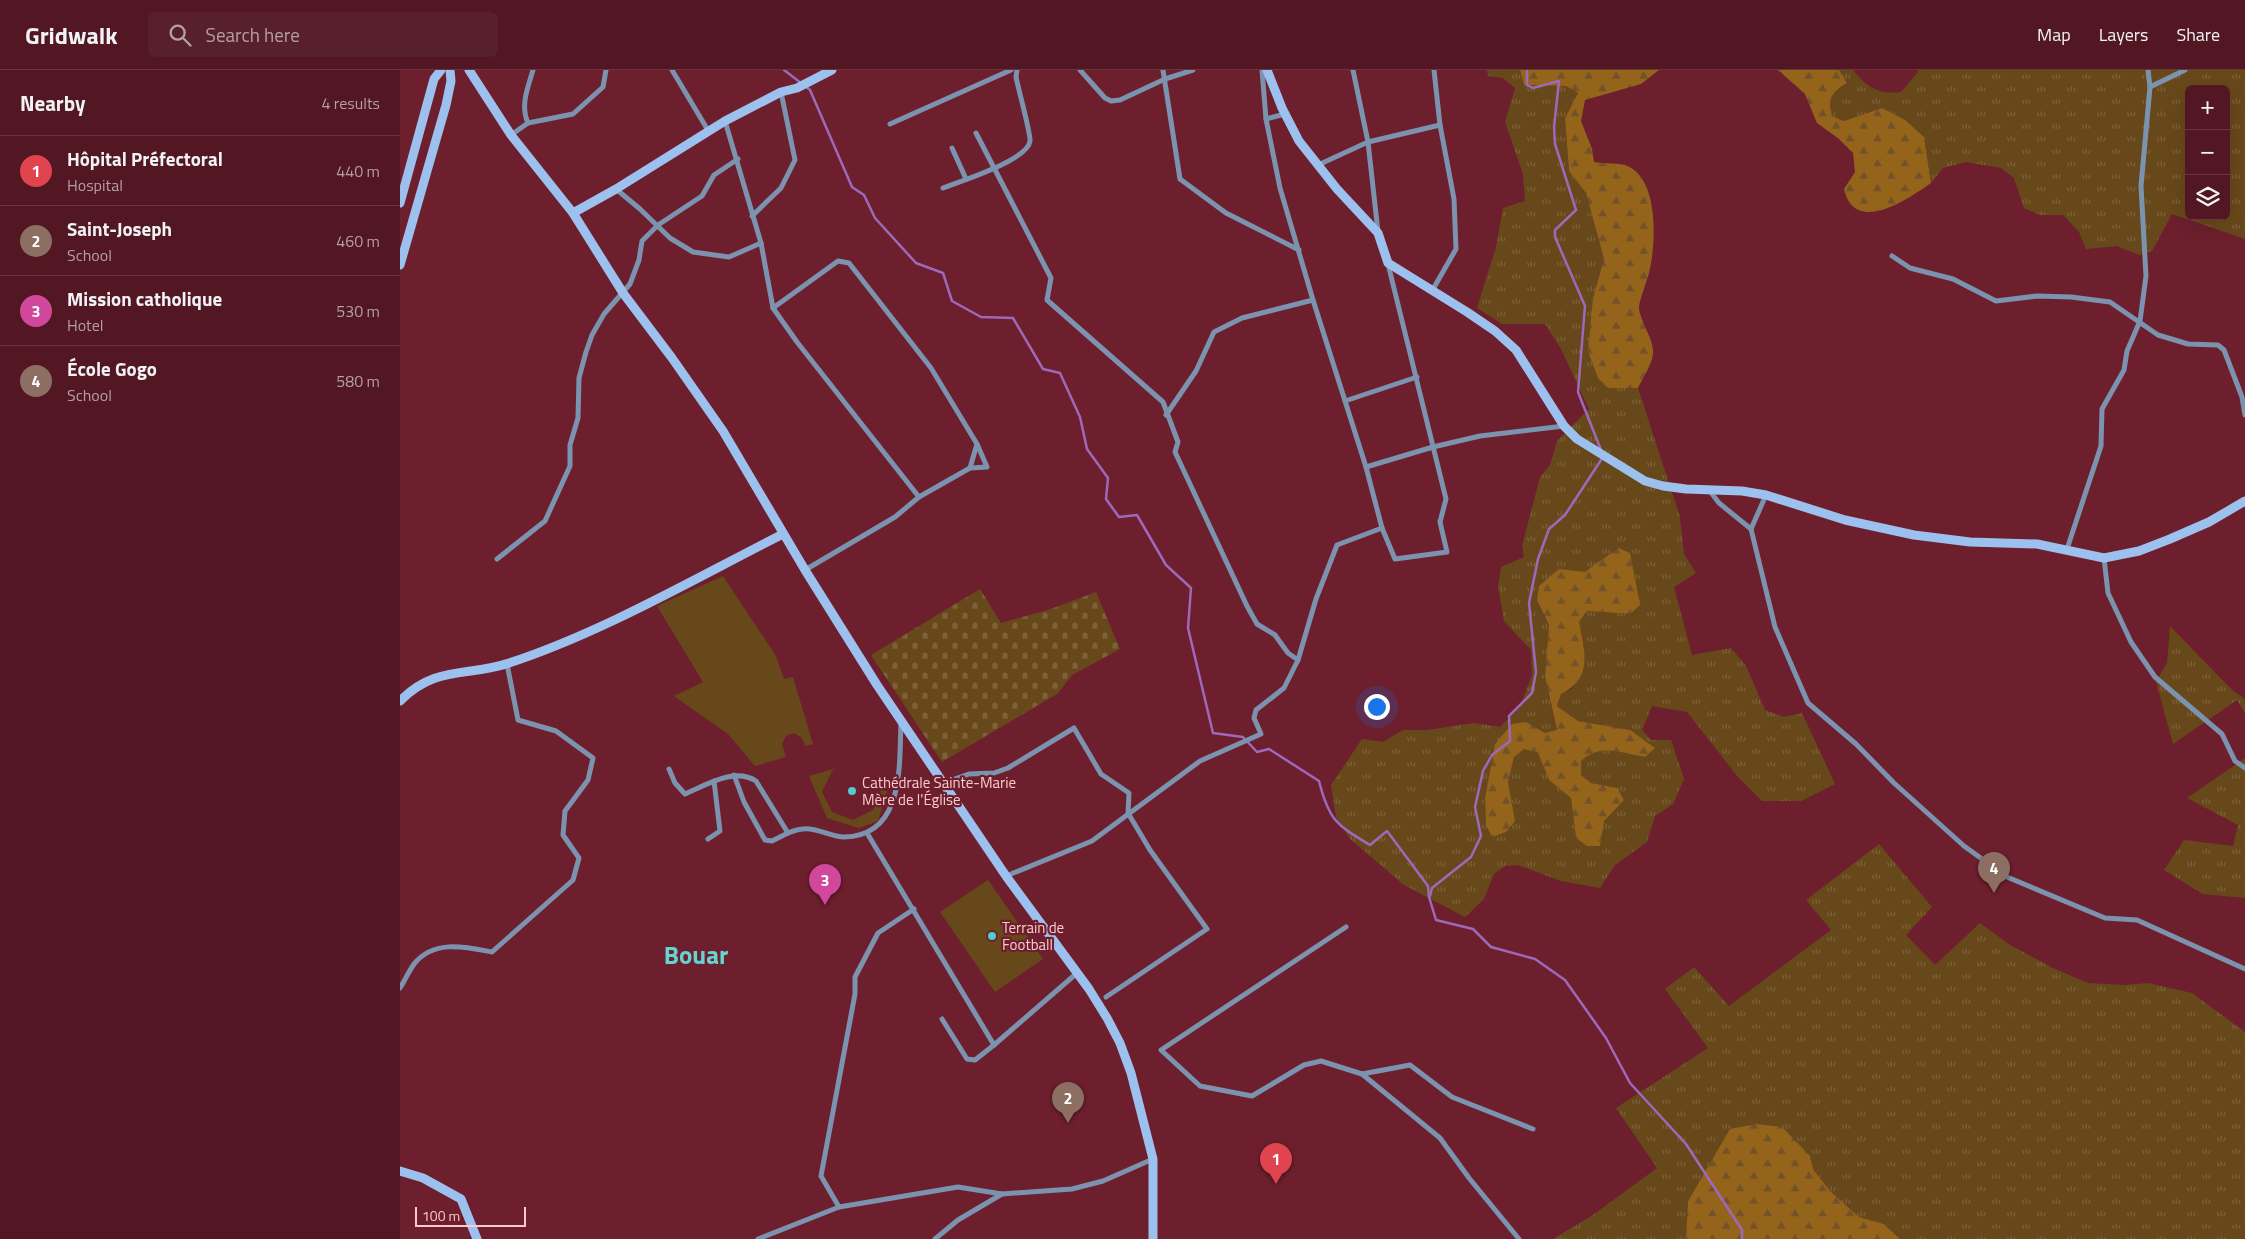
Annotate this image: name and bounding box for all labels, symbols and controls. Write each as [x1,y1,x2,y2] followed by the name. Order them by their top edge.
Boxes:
[148,12,498,57] search box
[25,17,118,53] text: Gridwalk
[206,20,300,49] text: Search here
[166,21,194,49] icon: search
[2037,21,2071,48] text: Map
[2099,21,2148,48] text: Layers
[2176,21,2220,48] text: Share
[2185,85,2230,220] map controls
[2185,85,2230,130] button: +
[20,87,85,119] text: Nearby
[321,91,380,115] text: 4 results
[2185,130,2230,175] button: −
[67,144,223,173] text: Hôpital Préfectoral
[32,159,40,183] text: 1
[336,159,380,183] text: 440 m
[67,173,123,197] text: Hospital
[2185,175,2230,220] button: layers
[67,214,172,243] text: Saint-Joseph
[32,229,40,253] text: 2
[336,229,380,253] text: 460 m
[67,243,112,267] text: School
[67,284,222,313] text: Mission catholique
[32,299,40,323] text: 3
[336,299,380,323] text: 530 m
[67,313,104,337] text: Hotel
[67,354,157,383] text: École Gogo
[32,369,40,393] text: 4
[336,369,380,393] text: 580 m
[67,383,112,407] text: School
[1364,694,1390,720] your location
[862,771,1016,811] place label: Cathédrale Sainte-Marie Mère de l'Église
[846,785,858,797] marker: Cathédrale Sainte-Marie Mère de l'Église
[1978,852,2010,893] pin: 4
[809,864,841,905] pin: 3
[1002,916,1064,956] place label: Terrain de Football
[986,930,998,942] marker: Terrain de Football
[664,936,728,974] district label: Bouar
[1052,1082,1084,1123] pin: 2
[1260,1143,1292,1184] pin: 1
[415,1204,526,1227] scale bar
[422,1205,460,1226] text: 100 m

